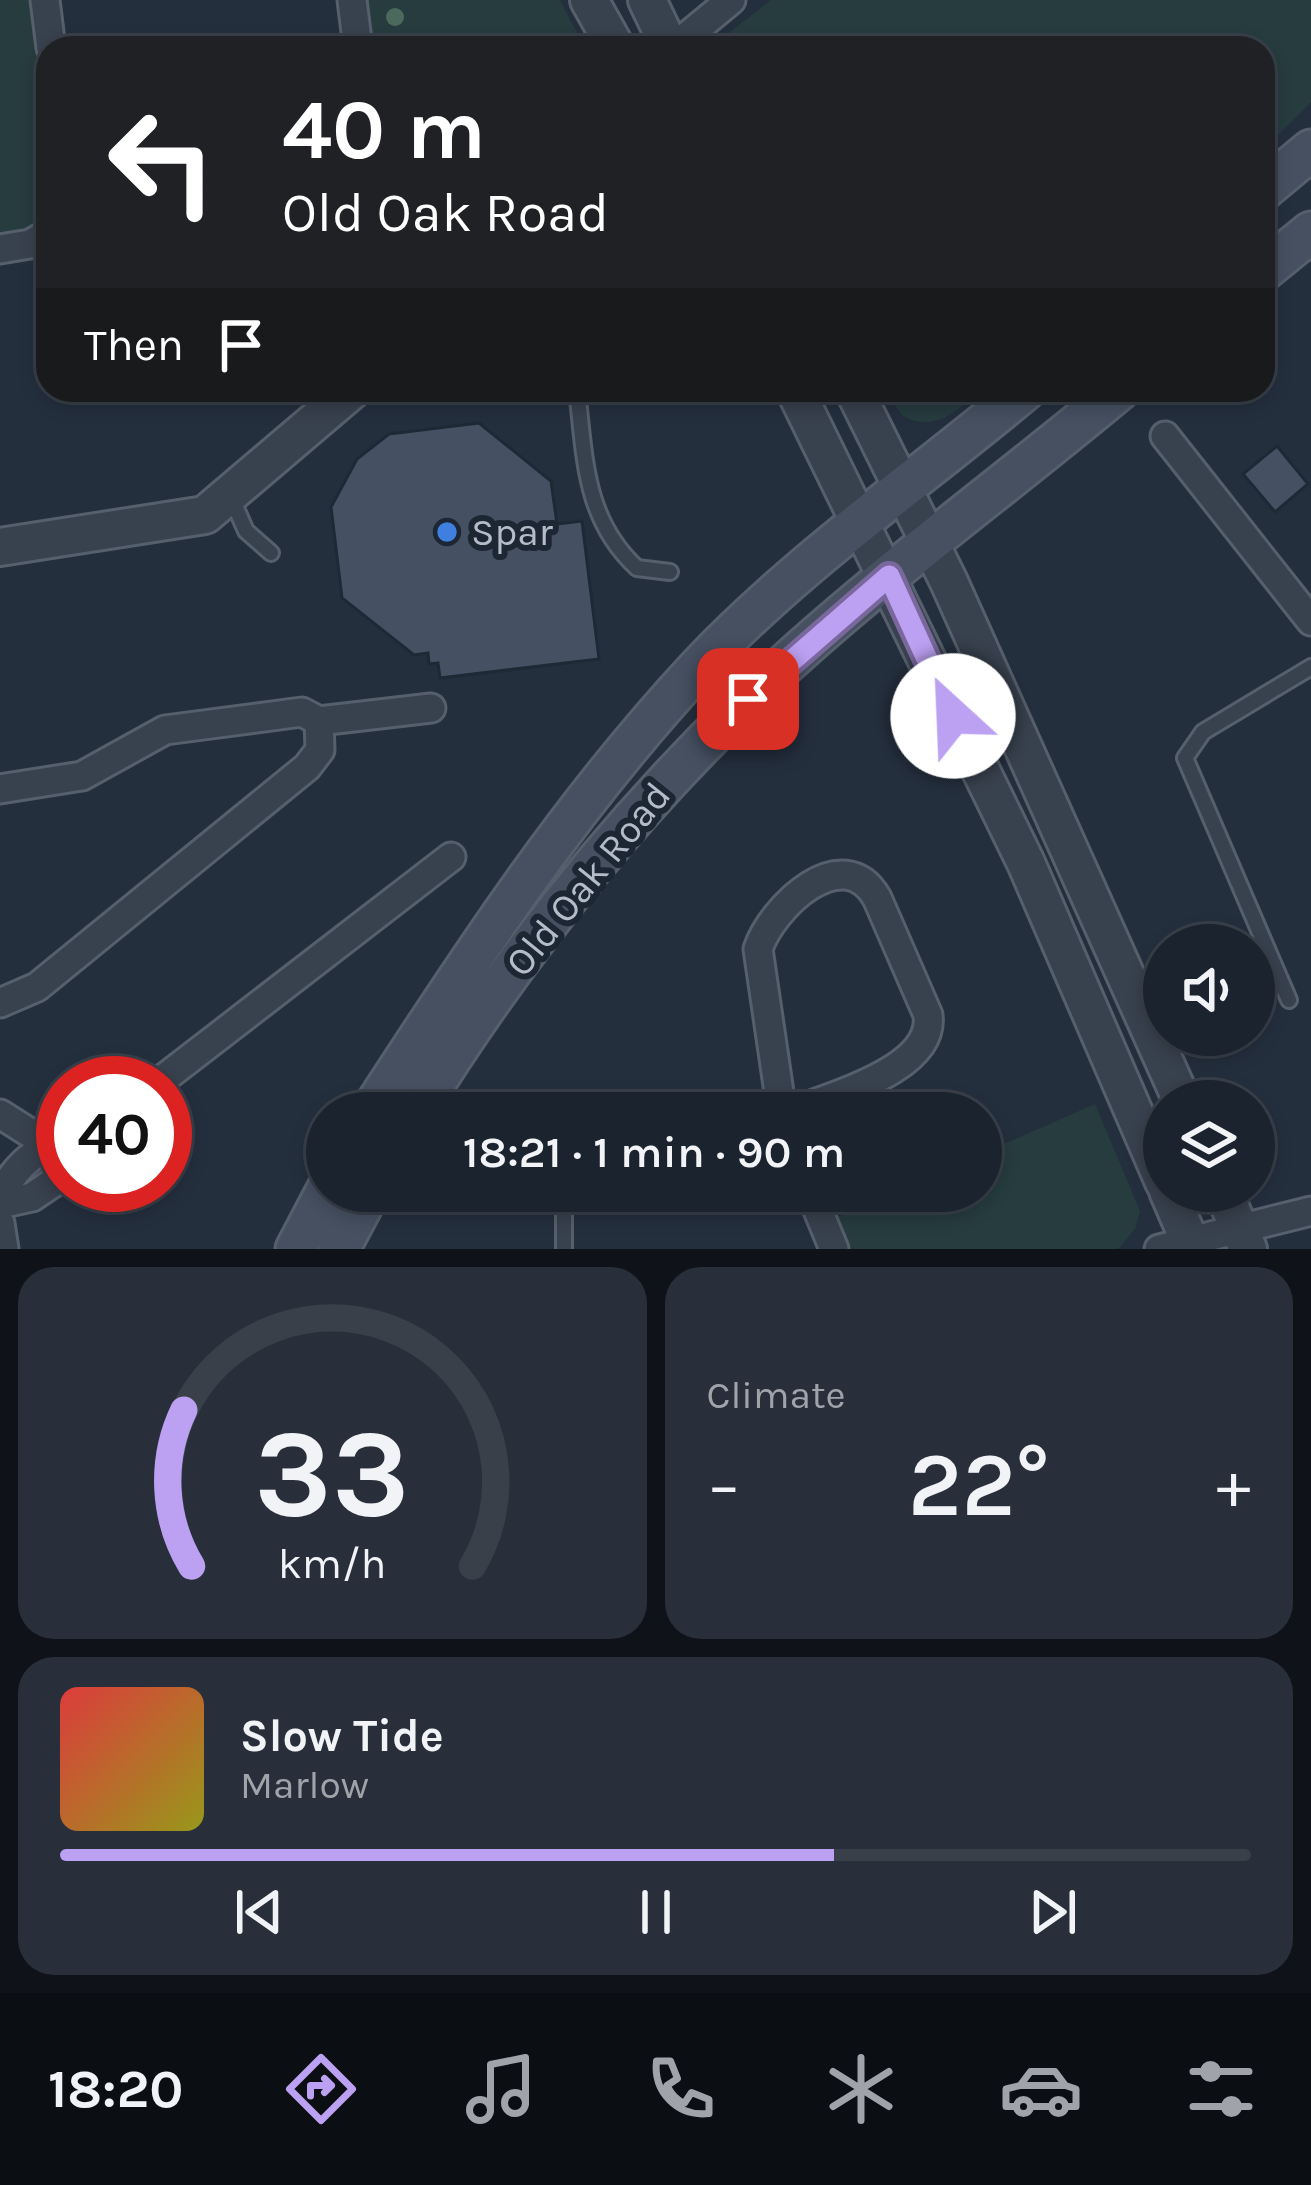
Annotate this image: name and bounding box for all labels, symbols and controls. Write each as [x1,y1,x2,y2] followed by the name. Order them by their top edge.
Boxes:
[282,81,486,179] text: 40 m
[84,84,240,240] icon: left
[282,181,609,245] text: Old Oak Road
[208,312,274,378] icon: arrive
[84,319,184,371] text: Then
[471,509,554,555] place label: Spar
[434,519,460,545] marker: Spar
[697,648,799,750] pin
[890,653,1016,779] position arrow
[715,666,781,732] icon: arrive
[496,773,680,985] street label: Old Oak Road
[1143,924,1275,1212] map controls
[1143,924,1275,1056] button: sound
[36,1056,192,1212] speed limit sign: 40
[1143,1080,1275,1212] button: layers
[463,1126,845,1178] text: 18:21 · 1 min · 90 m
[707,1372,846,1418] text: Climate
[255,1401,410,1546] text: 33
[908,1432,1049,1538] text: 22°
[707,1446,741,1524] text: −
[1216,1446,1251,1524] text: +
[278,1539,387,1589] text: km/h
[240,1710,444,1762] text: Slow Tide
[240,1762,369,1808] text: Marlow
[226,1879,292,1945] icon: previous
[623,1879,689,1945] icon: pause
[1020,1879,1086,1945] icon: next
[279,2047,363,2131] icon: directions
[459,2047,543,2131] icon: music
[639,2047,723,2131] icon: phone
[819,2047,903,2131] icon: climate
[999,2047,1083,2131] icon: car
[1179,2047,1263,2131] icon: filters
[48,2057,184,2121] text: 18:20

